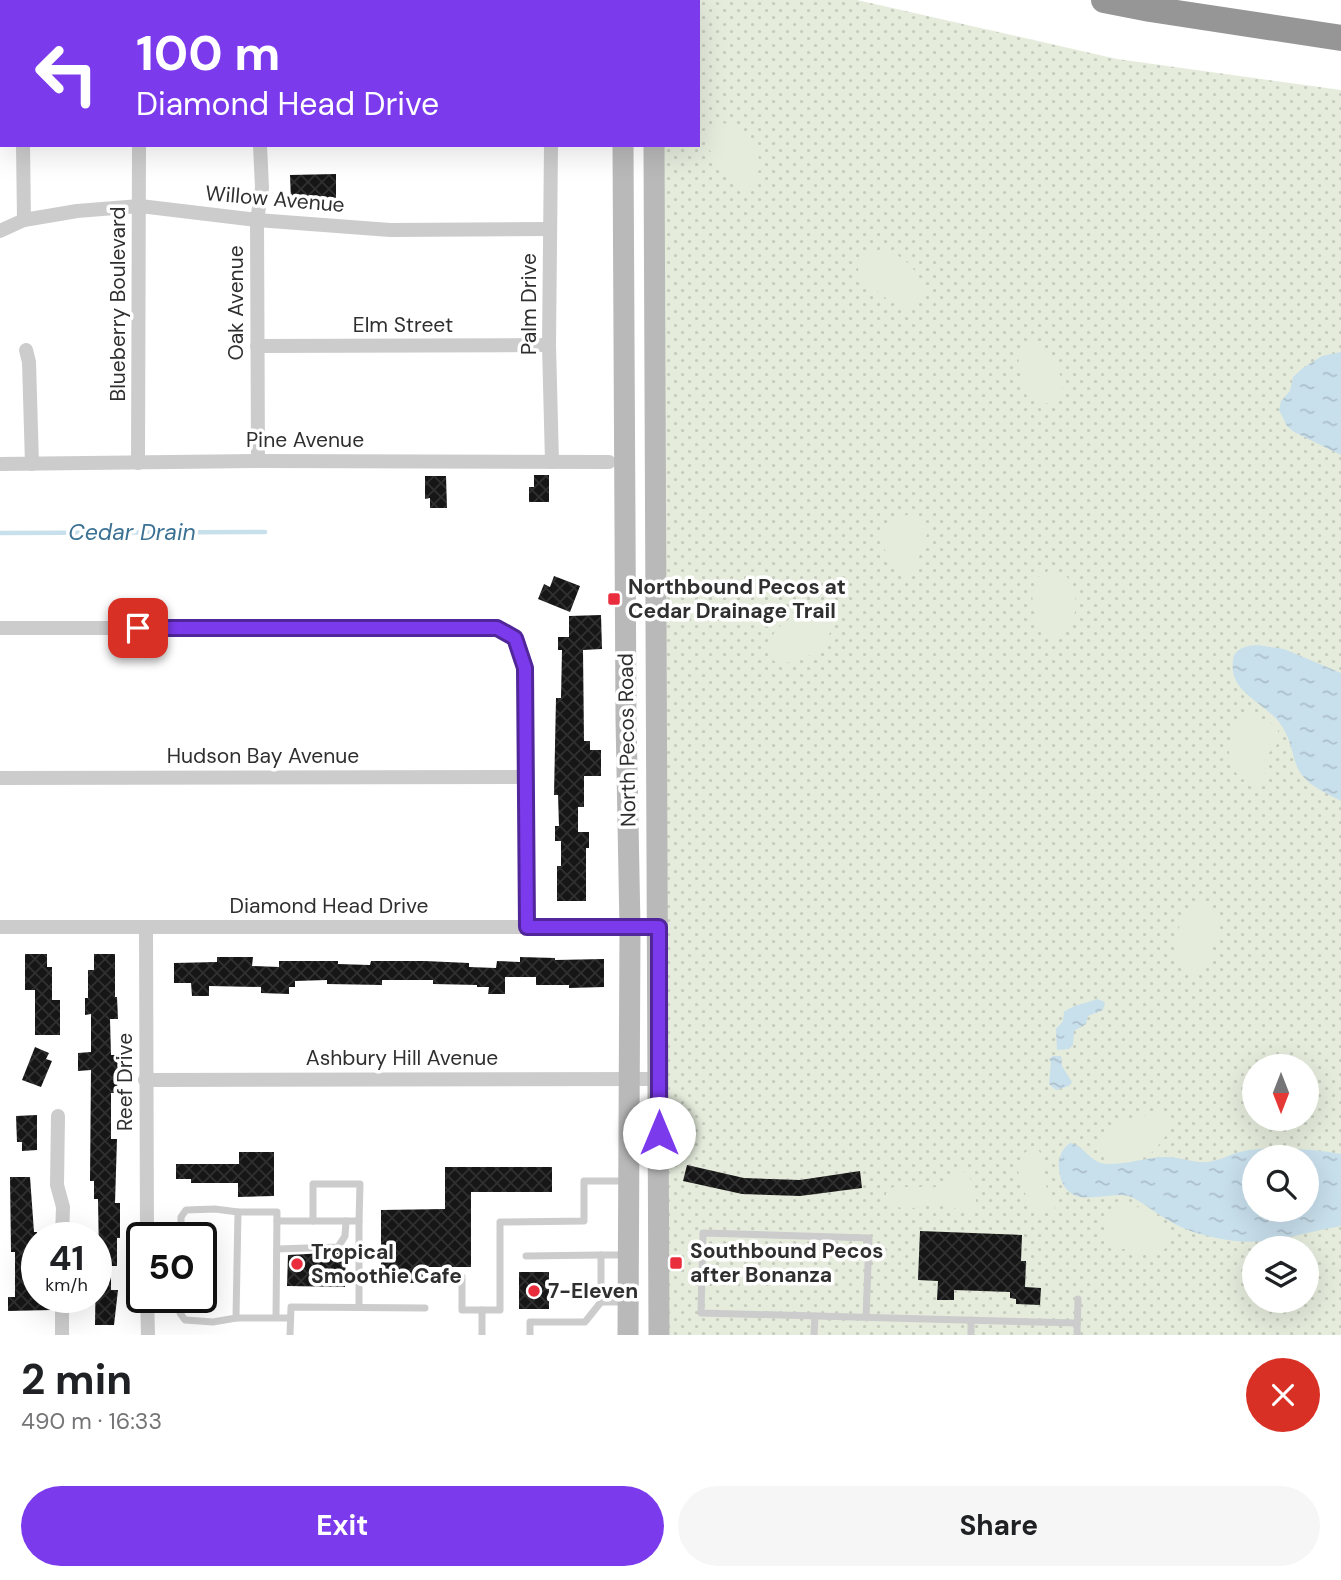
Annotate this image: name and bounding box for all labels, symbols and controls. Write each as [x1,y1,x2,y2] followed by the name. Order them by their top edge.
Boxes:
[136,21,280,85] text: 100 m
[21,28,112,119] icon: left
[136,83,439,125] text: Diamond Head Drive
[204,179,346,219] street label: Willow Avenue
[104,206,132,402] street label: Blueberry Boulevard
[222,245,250,361] street label: Oak Avenue
[515,253,543,355] street label: Palm Drive
[353,311,453,339] street label: Elm Street
[246,426,364,454] street label: Pine Avenue
[68,517,196,547] water label: Cedar Drain
[628,573,846,625] place label: Northbound Pecos at Cedar Drainage Trail
[606,591,622,607] marker: Northbound Pecos at Cedar Drainage Trail
[108,598,168,658] pin
[119,609,157,647] icon: arrive
[611,653,643,827] street label: North Pecos Road
[167,742,359,770] street label: Hudson Bay Avenue
[229,892,429,920] street label: Diamond Head Drive
[111,1033,139,1131] street label: Reef Drive
[306,1044,498,1072] street label: Ashbury Hill Avenue
[1242,1054,1320,1130] north arrow
[1242,1054,1319,1313] map controls
[622,1096,696,1170] position arrow
[1242,1145,1319,1222] button: search
[126,1222,217,1313] speed limit sign: 50
[49,1235,84,1281] text: 41
[1242,1236,1319,1313] button: layers
[690,1237,883,1289] place label: Southbound Pecos after Bonanza
[311,1238,462,1290] place label: Tropical Smoothie Cafe
[668,1255,684,1271] marker: Southbound Pecos after Bonanza
[289,1256,305,1272] marker: Tropical Smoothie Cafe
[45,1273,88,1297] text: km/h
[548,1277,638,1305] place label: 7-Eleven
[526,1283,542,1299] marker: 7-Eleven
[21,1352,132,1407] text: 2 min
[1246,1358,1320,1432] button: close
[21,1406,162,1436] text: 490 m · 16:33
[21,1486,664,1566] button: Exit
[678,1486,1320,1566] button: Share

